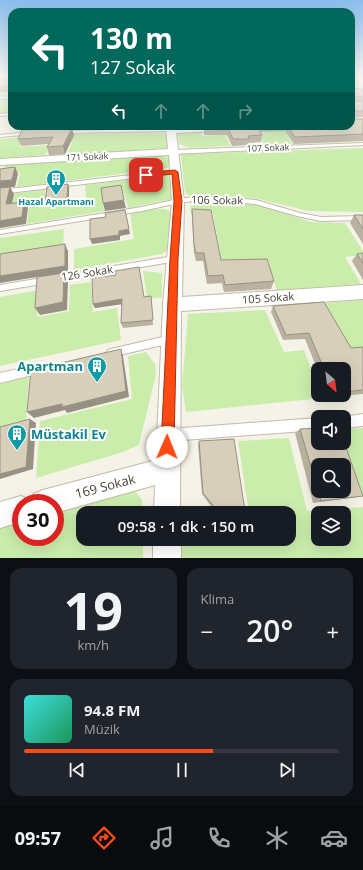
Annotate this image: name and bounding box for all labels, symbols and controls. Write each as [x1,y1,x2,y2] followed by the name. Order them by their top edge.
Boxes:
[90,19,173,57] text: 130 m
[24,24,76,76] icon: left
[90,55,175,79] text: 127 Sokak
[108,100,130,122] icon: left
[150,100,172,122] icon: ahead
[192,100,214,122] icon: ahead
[234,100,256,122] icon: right
[246,140,290,155] street label: 107 Sokak
[65,149,109,164] street label: 171 Sokak
[129,158,163,192] pin
[135,164,157,186] icon: arrive
[45,168,67,196] building icon: Hazal Apartmanı
[191,192,243,207] street label: 106 Sokak
[18,195,94,208] place label: Hazal Apartmanı
[60,261,114,284] street label: 126 Sokak
[241,288,295,307] street label: 105 Sokak
[86,355,108,383] building icon: Apartman
[17,357,83,375] place label: Apartman
[311,362,351,402] north arrow
[311,362,351,546] map controls
[311,410,351,450] button: sound
[6,423,28,451] building icon: Müstakil Ev
[31,425,106,443] place label: Müstakil Ev
[146,426,188,468] position arrow
[311,458,351,498] button: search
[73,469,137,503] street label: 169 Sokak
[12,494,64,546] speed limit sign: 30
[311,506,351,546] button: layers
[118,516,254,536] text: 09:58 · 1 dk · 150 m
[64,574,123,645] text: 19
[201,590,234,608] text: Klima
[246,610,293,651] text: 20°
[201,616,213,646] text: −
[326,616,339,646] text: +
[77,636,109,654] text: km/h
[84,700,140,720] text: 94.8 FM
[84,720,120,738] text: Müzik
[66,759,88,781] icon: previous
[171,759,193,781] icon: pause
[276,759,298,781] icon: next
[90,824,118,852] icon: directions
[148,824,176,852] icon: music
[205,824,233,852] icon: phone
[263,824,291,852] icon: climate
[320,824,348,852] icon: car
[15,826,61,850] text: 09:57

